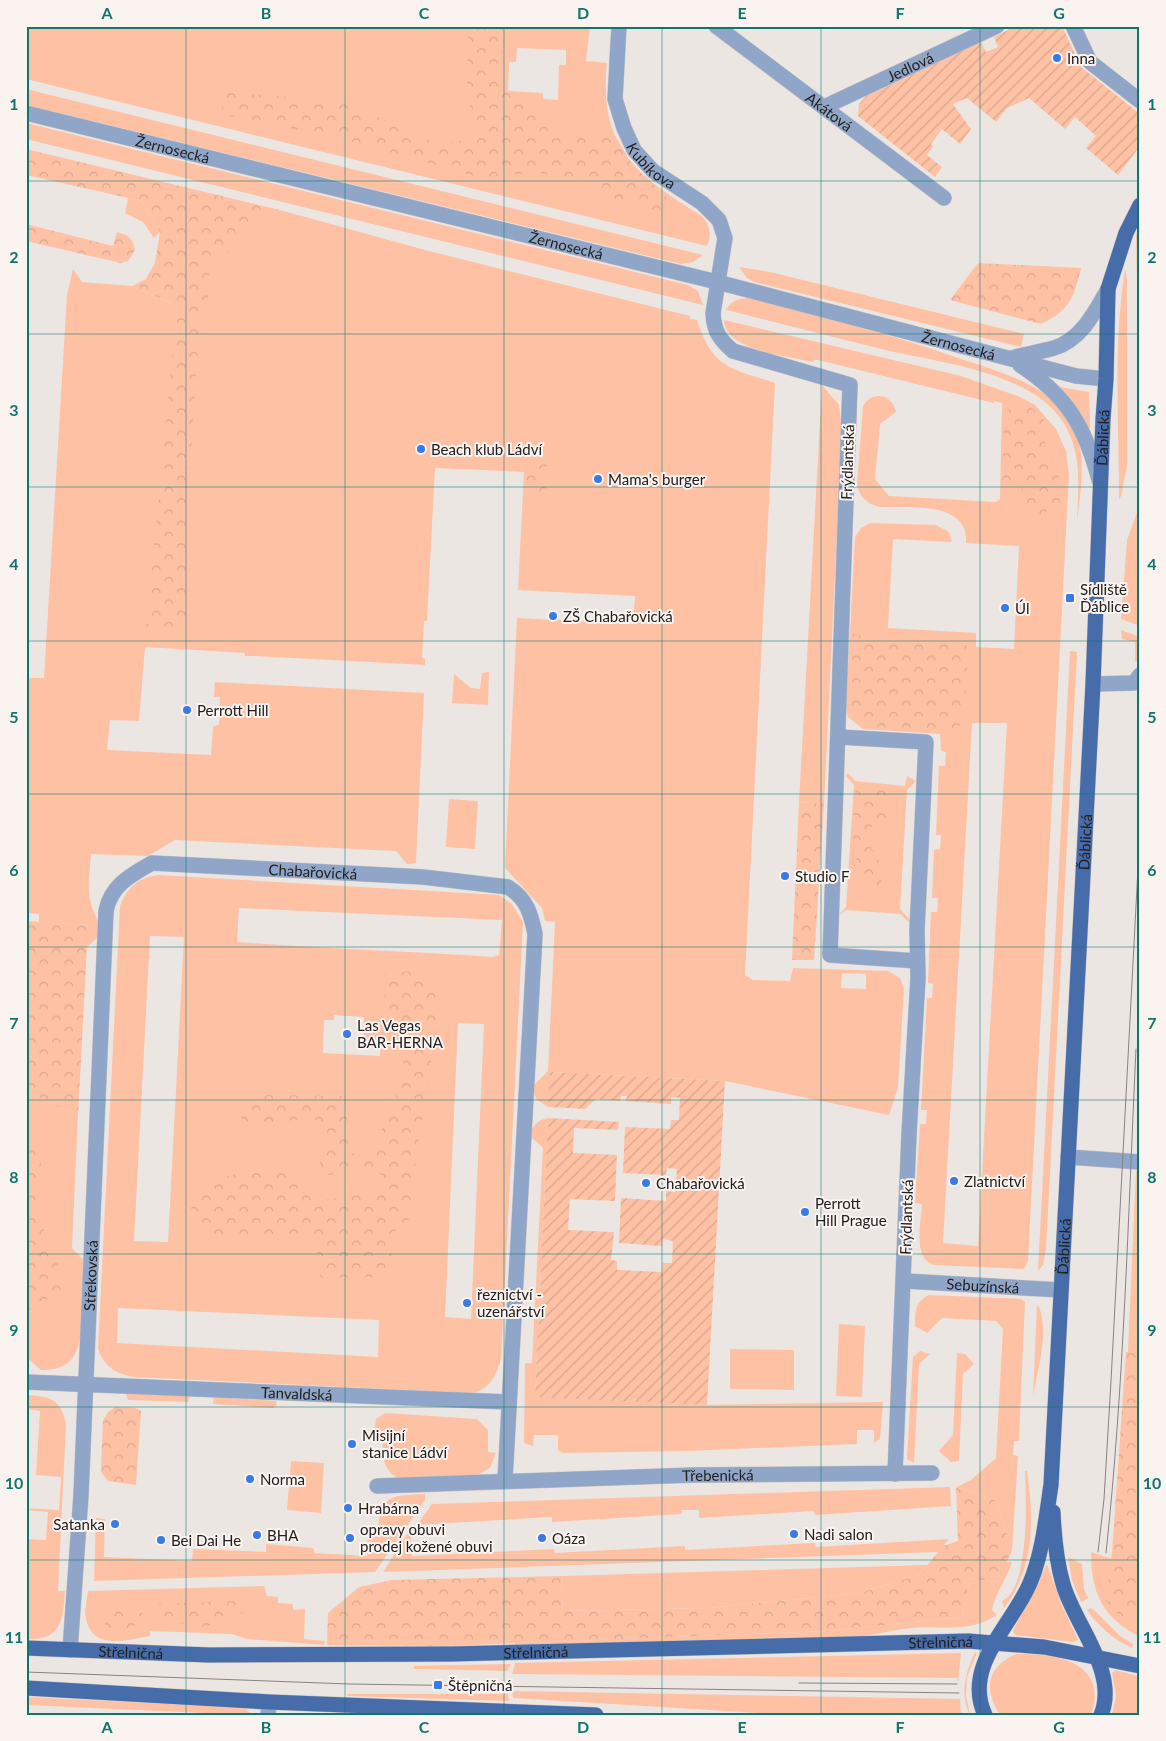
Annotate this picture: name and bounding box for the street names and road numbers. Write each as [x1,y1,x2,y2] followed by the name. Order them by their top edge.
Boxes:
[884,48,936,85] street label: Jedlová
[802,88,856,135] street label: Akátová
[134,131,212,167] street label: Žernosecká
[623,140,679,192] street label: Kubíkova
[527,227,605,263] street label: Žernosecká
[920,327,997,364] street label: Žernosecká
[1092,409,1113,466] street label: Ďáblická
[837,424,857,500] street label: Frýdlantská
[1074,813,1095,871] street label: Ďáblická
[268,860,358,883] street label: Chabařovická
[896,1179,916,1255] street label: Frýdlantská
[1053,1218,1074,1275] street label: Ďáblická
[80,1240,101,1311] street label: Střekovská
[946,1274,1020,1297] street label: Sebuzínská
[261,1383,333,1404] street label: Tanvaldská
[682,1465,754,1484] street label: Třebenická
[908,1632,974,1652] street label: Střelničná
[98,1642,164,1662] street label: Střelničná
[503,1642,568,1662] street label: Střelničná

